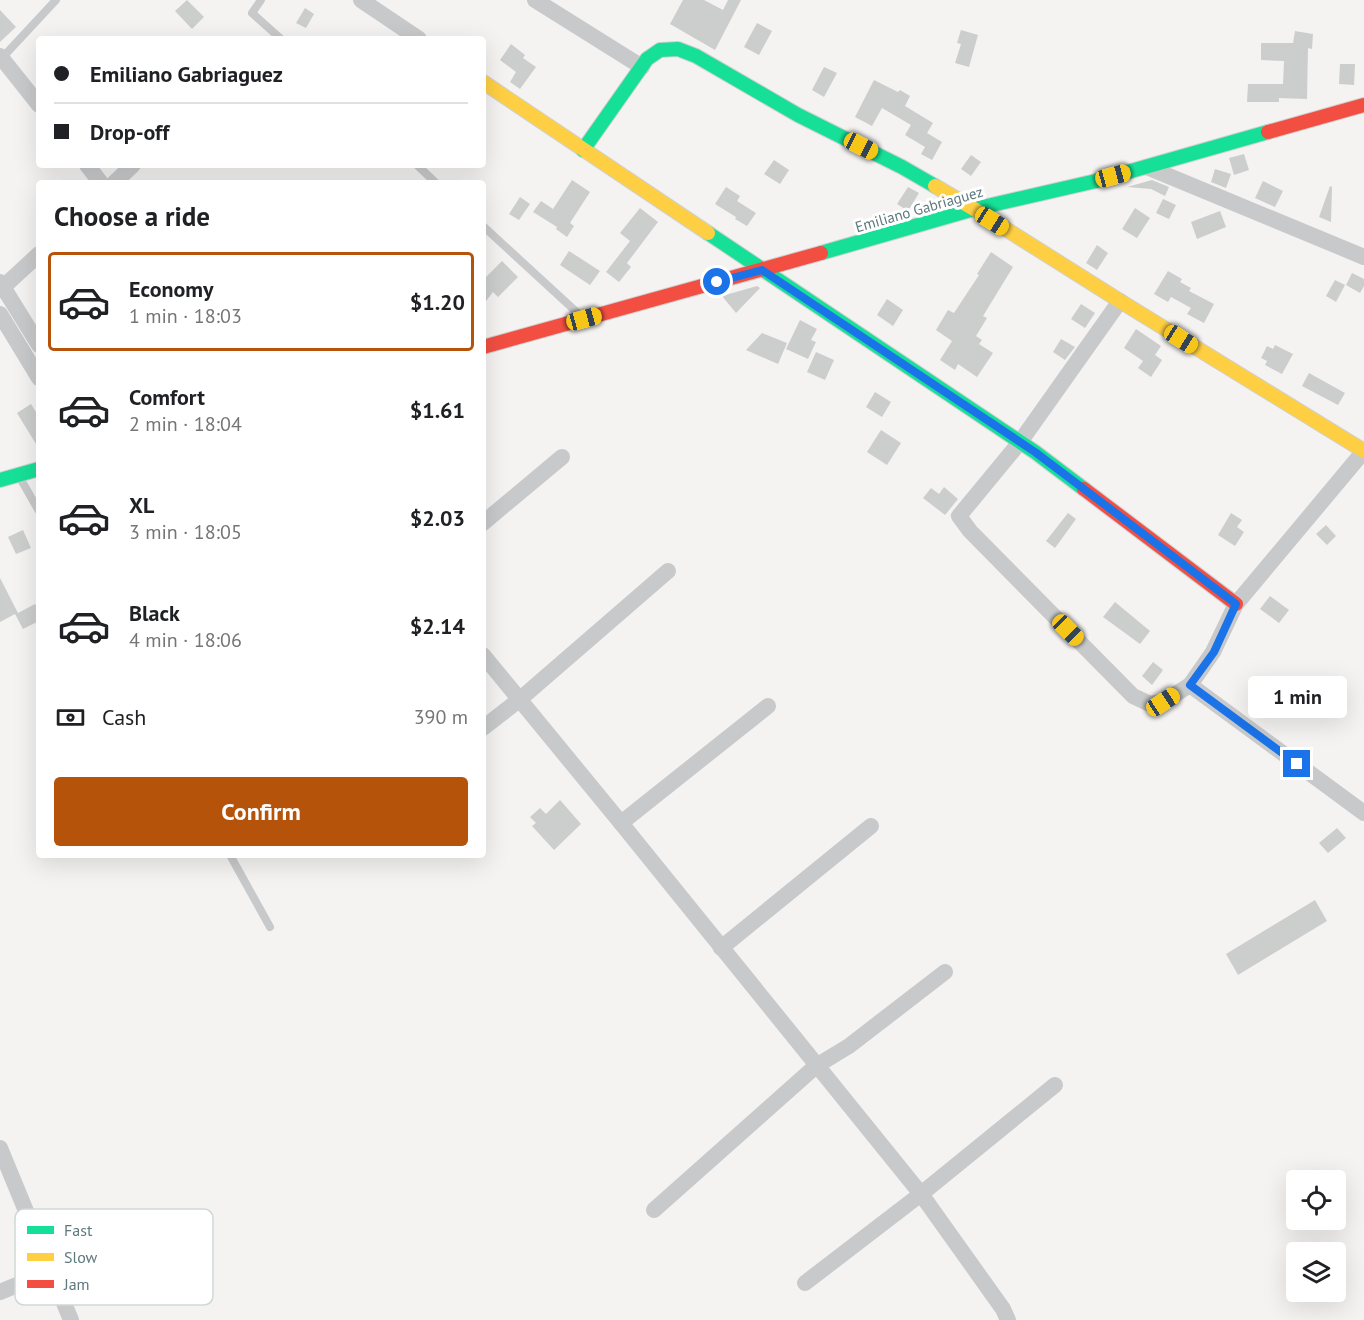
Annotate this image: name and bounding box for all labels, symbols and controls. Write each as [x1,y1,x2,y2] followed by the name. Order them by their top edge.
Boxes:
[90,60,283,88] text: Emiliano Gabriaguez
[90,118,169,146] text: Drop-off
[841,130,881,162] car
[1093,163,1133,189] car
[853,182,985,236] street label: Emiliano Gabriaguez
[54,199,210,233] text: Choose a ride
[972,204,1012,238] car
[703,268,730,295] route start
[57,275,111,329] icon: car
[129,275,213,303] text: Economy
[410,288,465,316] text: $1.20
[129,303,242,329] text: 1 min · 18:03
[564,306,604,332] car
[1161,322,1201,356] car
[57,383,111,437] icon: car
[129,383,205,411] text: Comfort
[410,396,465,424] text: $1.61
[129,411,242,437] text: 2 min · 18:04
[57,491,111,545] icon: car
[129,491,154,519] text: XL
[410,504,465,532] text: $2.03
[129,519,242,545] text: 3 min · 18:05
[57,599,111,653] icon: car
[129,599,180,627] text: Black
[1049,611,1087,649] car
[410,612,465,640] text: $2.14
[129,627,242,653] text: 4 min · 18:06
[1248,677,1346,719] callout: 1 min
[1273,684,1322,710] text: 1 min
[1143,685,1183,719] car
[54,701,87,734] icon: cash
[102,703,146,731] text: Cash
[414,704,468,730] text: 390 m
[1283,750,1310,777] route end
[54,777,468,846] button: Confirm
[1286,1170,1346,1302] map controls
[1286,1170,1346,1230] button: locate
[15,1209,213,1305] legend
[64,1220,93,1240] text: Fast
[1286,1242,1346,1302] button: layers
[64,1247,98,1267] text: Slow
[63,1274,90,1294] text: Jam

